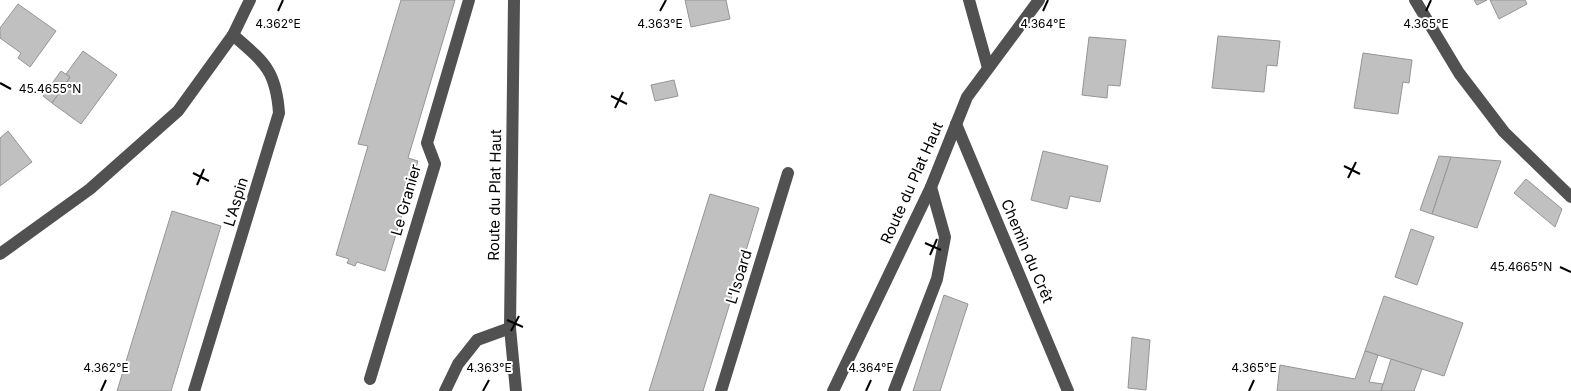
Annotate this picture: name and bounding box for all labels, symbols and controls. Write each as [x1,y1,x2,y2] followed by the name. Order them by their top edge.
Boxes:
[255,16,301,31] text: 4.362°E
[637,16,683,31] text: 4.363°E
[1020,16,1066,31] text: 4.364°E
[1403,16,1449,31] text: 4.365°E
[19,81,81,96] text: 45.4655°N
[876,119,947,247] street label: Route du Plat Haut
[484,129,505,261] street label: Route du Plat Haut
[386,162,425,238] street label: Le Granier
[219,175,252,229] street label: L'Aspin
[997,196,1058,306] street label: Chemin du Crêt
[721,247,756,306] street label: L'Isoard
[1490,259,1552,274] text: 45.4665°N
[83,360,129,375] text: 4.362°E
[466,360,512,375] text: 4.363°E
[848,360,894,375] text: 4.364°E
[1231,360,1277,375] text: 4.365°E

